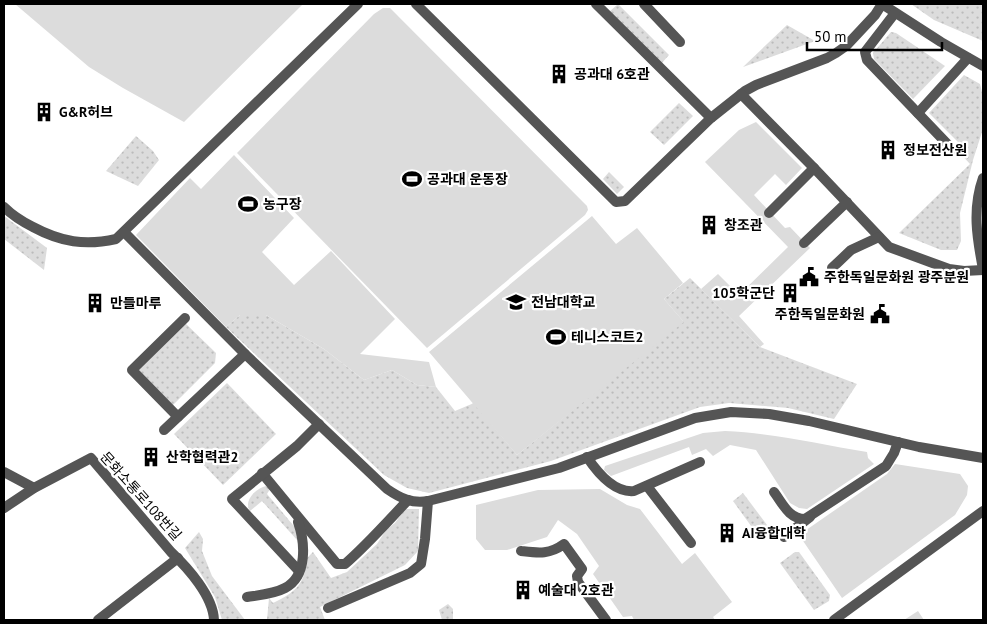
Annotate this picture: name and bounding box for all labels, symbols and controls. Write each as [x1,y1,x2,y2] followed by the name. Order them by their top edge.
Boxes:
[807,20,942,52] scale bar
[814,27,847,46] text: 50 m
[548,63,570,85] building icon: 공과대 6호관
[574,65,650,83] place label: 공과대 6호관
[33,101,55,123] building icon: G&R허브
[59,103,113,121] place label: G&R허브
[877,139,899,161] building icon: 정보전산원
[903,141,967,159] place label: 정보전산원
[401,168,423,190] sports icon: 공과대 운동장
[427,170,508,188] place label: 공과대 운동장
[237,193,259,215] sports icon: 농구장
[263,195,302,213] place label: 농구장
[698,214,720,236] building icon: 창조관
[724,216,763,234] place label: 창조관
[798,266,820,288] public building icon: 주한독일문화원 광주분원
[824,268,969,286] place label: 주한독일문화원 광주분원
[779,282,801,304] building icon: 105학군단
[713,284,775,302] place label: 105학군단
[505,291,527,313] school or university icon: 전남대학교
[84,292,106,314] building icon: 만들마루
[531,293,596,311] place label: 전남대학교
[110,294,162,312] place label: 만들마루
[869,303,891,325] public building icon: 주한독일문화원
[775,305,865,323] place label: 주한독일문화원
[545,326,567,348] sports icon: 테니스코트2
[571,328,643,346] place label: 테니스코트2
[140,446,162,468] building icon: 산학협력관2
[96,448,186,544] street label: 문화소통로108번길
[166,448,238,466] place label: 산학협력관2
[716,522,738,544] building icon: AI융합대학
[742,524,806,542] place label: AI융합대학
[512,579,534,601] building icon: 예술대 2호관
[538,581,614,599] place label: 예술대 2호관

